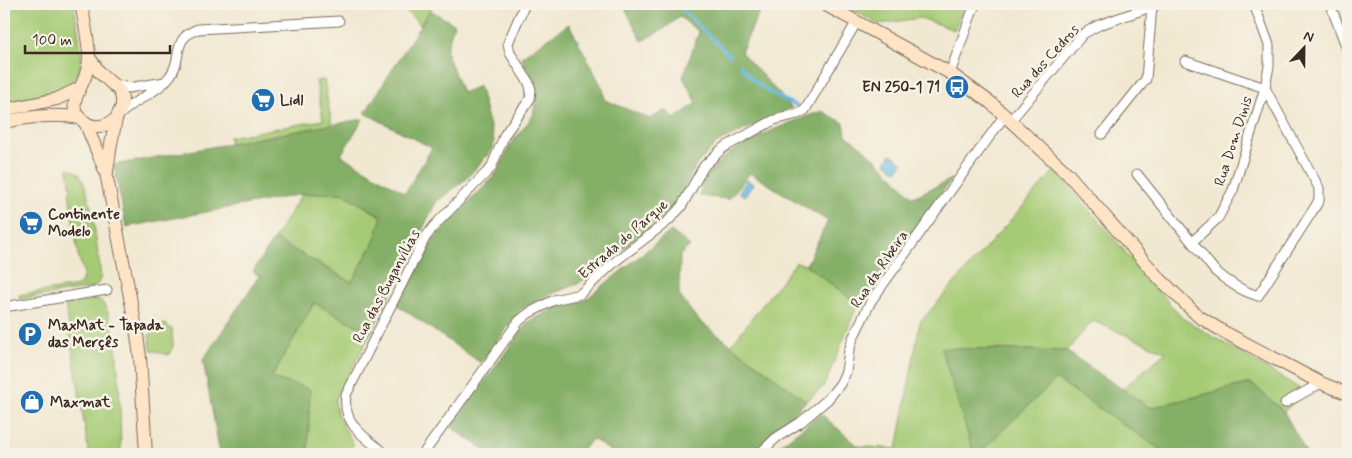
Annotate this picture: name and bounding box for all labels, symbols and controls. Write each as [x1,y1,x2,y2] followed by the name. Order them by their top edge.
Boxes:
[1007,20,1084,103] street label: Rua dos Cedros
[25,22,170,54] scale bar
[1280,22,1330,72] north arrow
[1301,27,1316,47] text: N
[32,31,72,51] text: 100 m
[944,74,970,100] bus stop icon: EN 250-1 71
[862,78,940,98] place label: EN 250-1 71
[250,87,276,113] supermarket icon: Lidl
[280,91,303,111] place label: Lidl
[1210,94,1258,189] street label: Rua Dom Dinis
[574,195,673,284] street label: Estrada do Parque
[48,205,120,242] place label: Continente Modelo
[18,210,44,236] supermarket icon: Continente Modelo
[348,226,425,347] street label: Rua das Buganvílias
[846,227,913,312] street label: Rua da Ribeira
[48,316,165,353] place label: MaxMat - Tapada das Merçês
[17,321,43,347] parking icon: MaxMat - Tapada das Merçês
[19,389,45,415] shop icon: Maxmat
[50,393,112,413] place label: Maxmat

